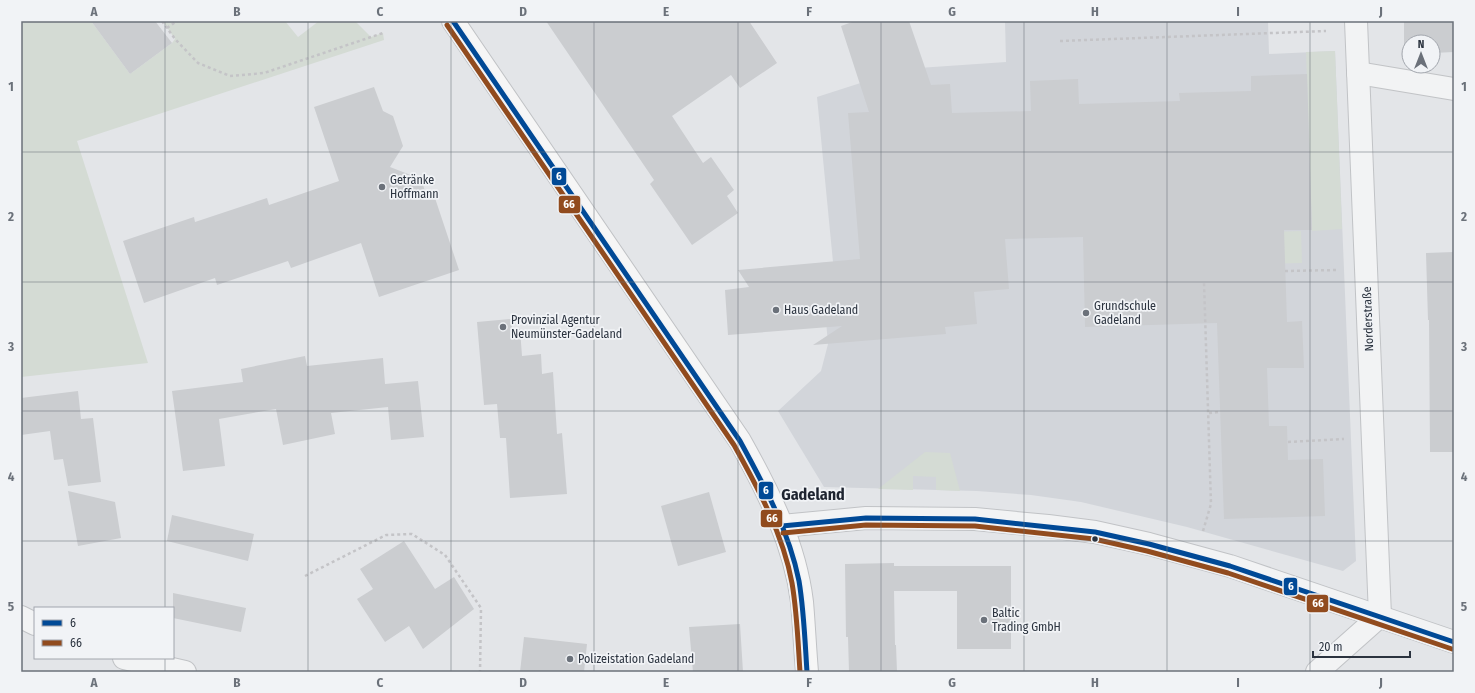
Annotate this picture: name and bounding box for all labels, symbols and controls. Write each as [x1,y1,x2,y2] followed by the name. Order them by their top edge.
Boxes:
[89,4,98,19] text: A
[233,4,241,19] text: B
[377,4,384,19] text: C
[519,4,527,19] text: D
[663,4,669,19] text: E
[806,4,812,19] text: F
[948,4,956,19] text: G
[1091,4,1099,19] text: H
[1236,4,1240,19] text: I
[1378,4,1383,19] text: J
[1401,34,1441,74] north arrow
[1418,38,1424,51] text: N
[8,79,14,94] text: 1
[1461,79,1467,94] text: 1
[551,167,567,186] line badge: 6
[556,170,562,183] text: 6
[390,173,439,201] place label: Getränke Hoffmann
[377,182,387,192] marker: Getränke Hoffmann
[558,195,581,214] line badge: 66
[563,198,575,211] text: 66
[7,209,14,224] text: 2
[1460,209,1467,224] text: 2
[1360,286,1376,352] street label: Norderstraße
[1094,299,1156,327] place label: Grundschule Gadeland
[784,303,858,317] place label: Haus Gadeland
[771,305,781,315] marker: Haus Gadeland
[1081,308,1091,318] marker: Grundschule Gadeland
[511,313,622,341] place label: Provinzial Agentur Neumünster-Gadeland
[498,322,508,332] marker: Provinzial Agentur Neumünster-Gadeland
[7,339,14,354] text: 3
[1460,339,1467,354] text: 3
[8,469,15,484] text: 4
[1461,469,1468,484] text: 4
[758,481,774,500] line badge: 6
[763,484,769,497] text: 6
[781,485,845,504] district label: Gadeland
[760,509,783,528] line badge: 66
[766,512,778,525] text: 66
[1090,534,1100,544] unlabelled marker
[1283,577,1298,596] line badge: 6
[1288,580,1294,593] text: 6
[1306,594,1329,613] line badge: 66
[1312,597,1324,610] text: 66
[8,599,14,614] text: 5
[1461,599,1467,614] text: 5
[992,606,1061,634] place label: Baltic Trading GmbH
[34,607,174,659] legend
[979,615,989,625] marker: Baltic Trading GmbH
[70,616,76,630] text: 6
[1313,633,1410,659] scale bar
[70,636,82,650] text: 66
[1319,640,1343,654] text: 20 m
[578,652,694,666] place label: Polizeistation Gadeland
[565,654,575,664] marker: Polizeistation Gadeland
[89,675,98,690] text: A
[233,675,241,690] text: B
[377,675,384,690] text: C
[519,675,527,690] text: D
[663,675,669,690] text: E
[806,675,812,690] text: F
[948,675,956,690] text: G
[1091,675,1099,690] text: H
[1236,675,1240,690] text: I
[1378,675,1383,690] text: J

